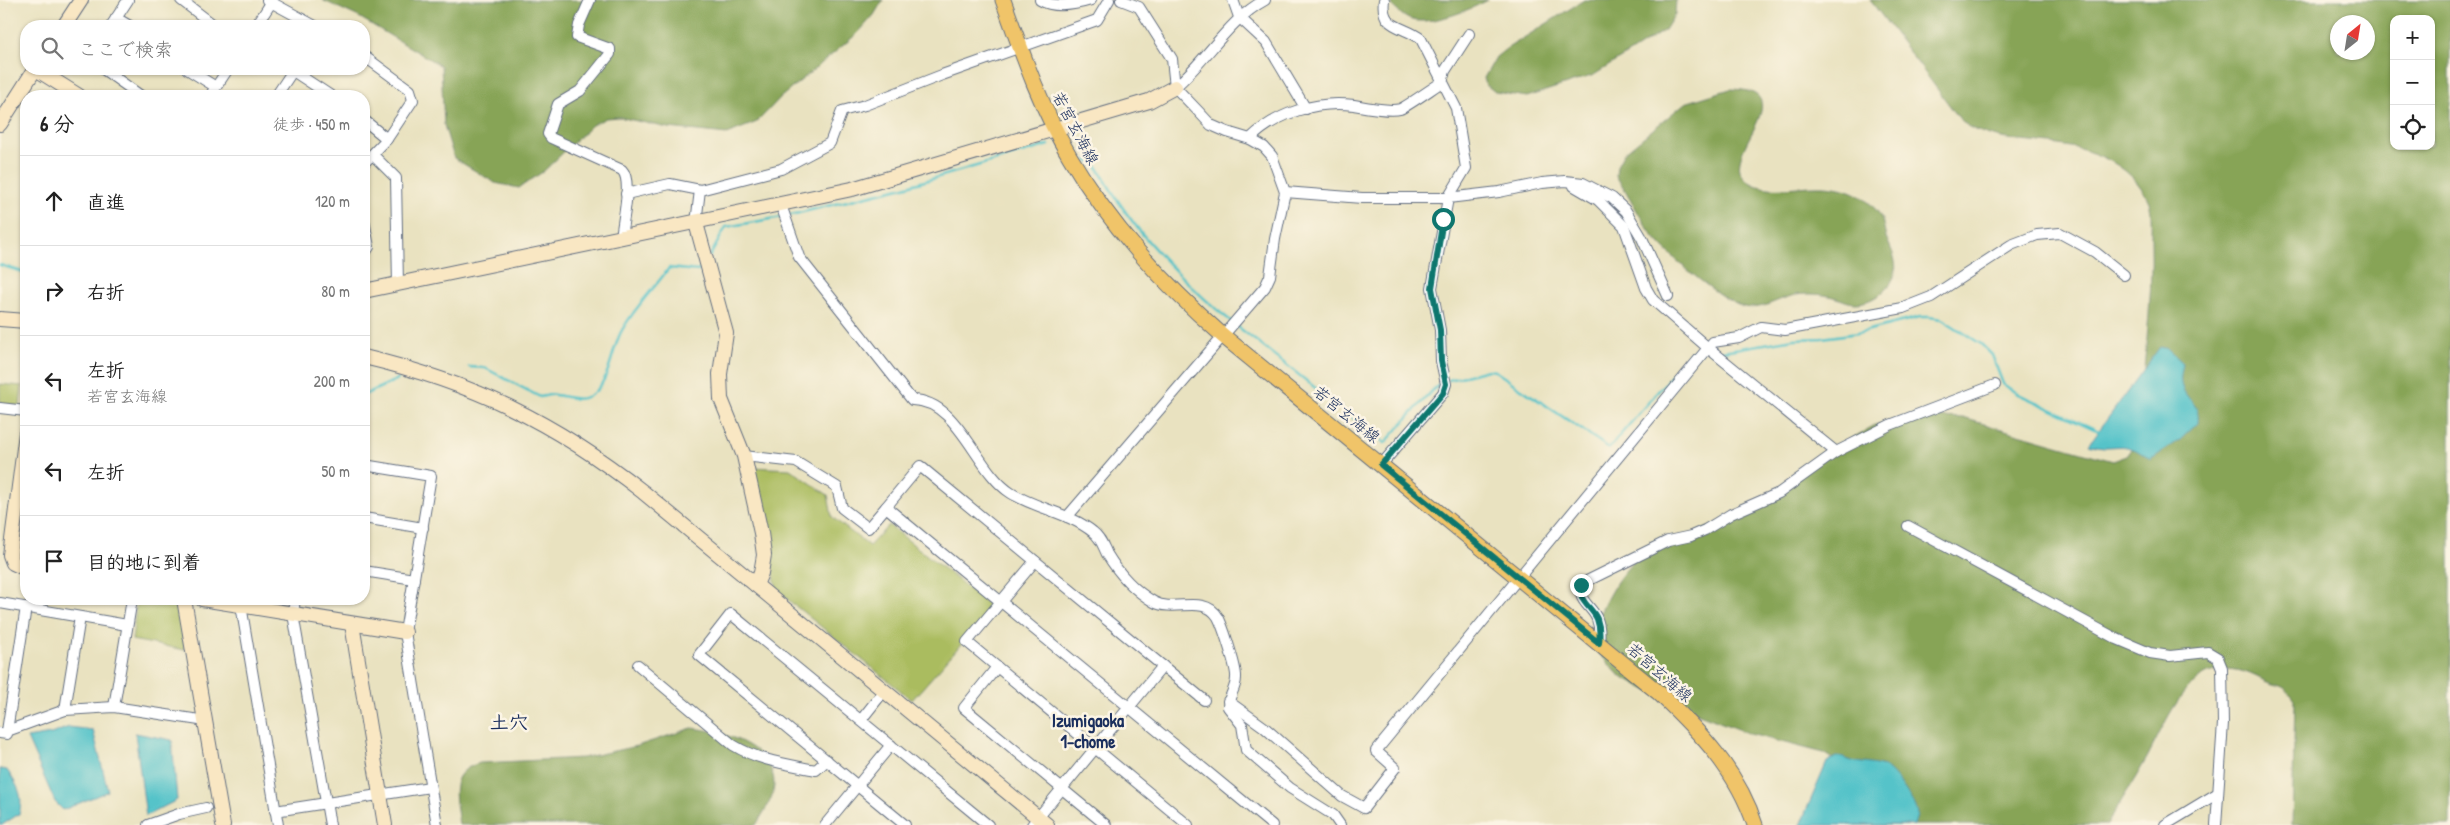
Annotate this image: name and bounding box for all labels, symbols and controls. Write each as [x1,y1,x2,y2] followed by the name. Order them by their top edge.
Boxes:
[2330,15,2375,60] north arrow
[2390,15,2435,150] map controls
[2390,15,2435,60] button: +
[20,20,370,75] search box
[38,34,66,62] icon: search
[78,36,173,62] text: ここで検索
[2390,60,2435,105] button: −
[1048,88,1104,168] street label: 若宮玄海線
[2390,105,2435,150] button: locate
[40,109,74,138] text: 6 分
[273,113,350,135] text: 徒歩 · 450 m
[40,187,68,215] icon: ahead
[87,189,125,215] text: 直進
[315,190,350,212] text: 120 m
[1432,208,1455,231] route start
[40,277,68,305] icon: right
[87,279,125,305] text: 右折
[321,280,350,302] text: 80 m
[87,357,125,383] text: 左折
[40,367,68,395] icon: left
[314,370,350,392] text: 200 m
[1309,380,1385,448] street label: 若宮玄海線
[87,385,167,407] text: 若宮玄海線
[40,457,68,485] icon: left
[87,459,125,485] text: 左折
[322,460,350,482] text: 50 m
[40,547,68,575] icon: arrive
[87,549,201,575] text: 目的地に到着
[1570,574,1593,597] route end
[1623,637,1697,707] street label: 若宮玄海線
[1052,708,1125,754] district label: Izumigaoka 1-chome
[490,709,528,735] district label: 土穴

